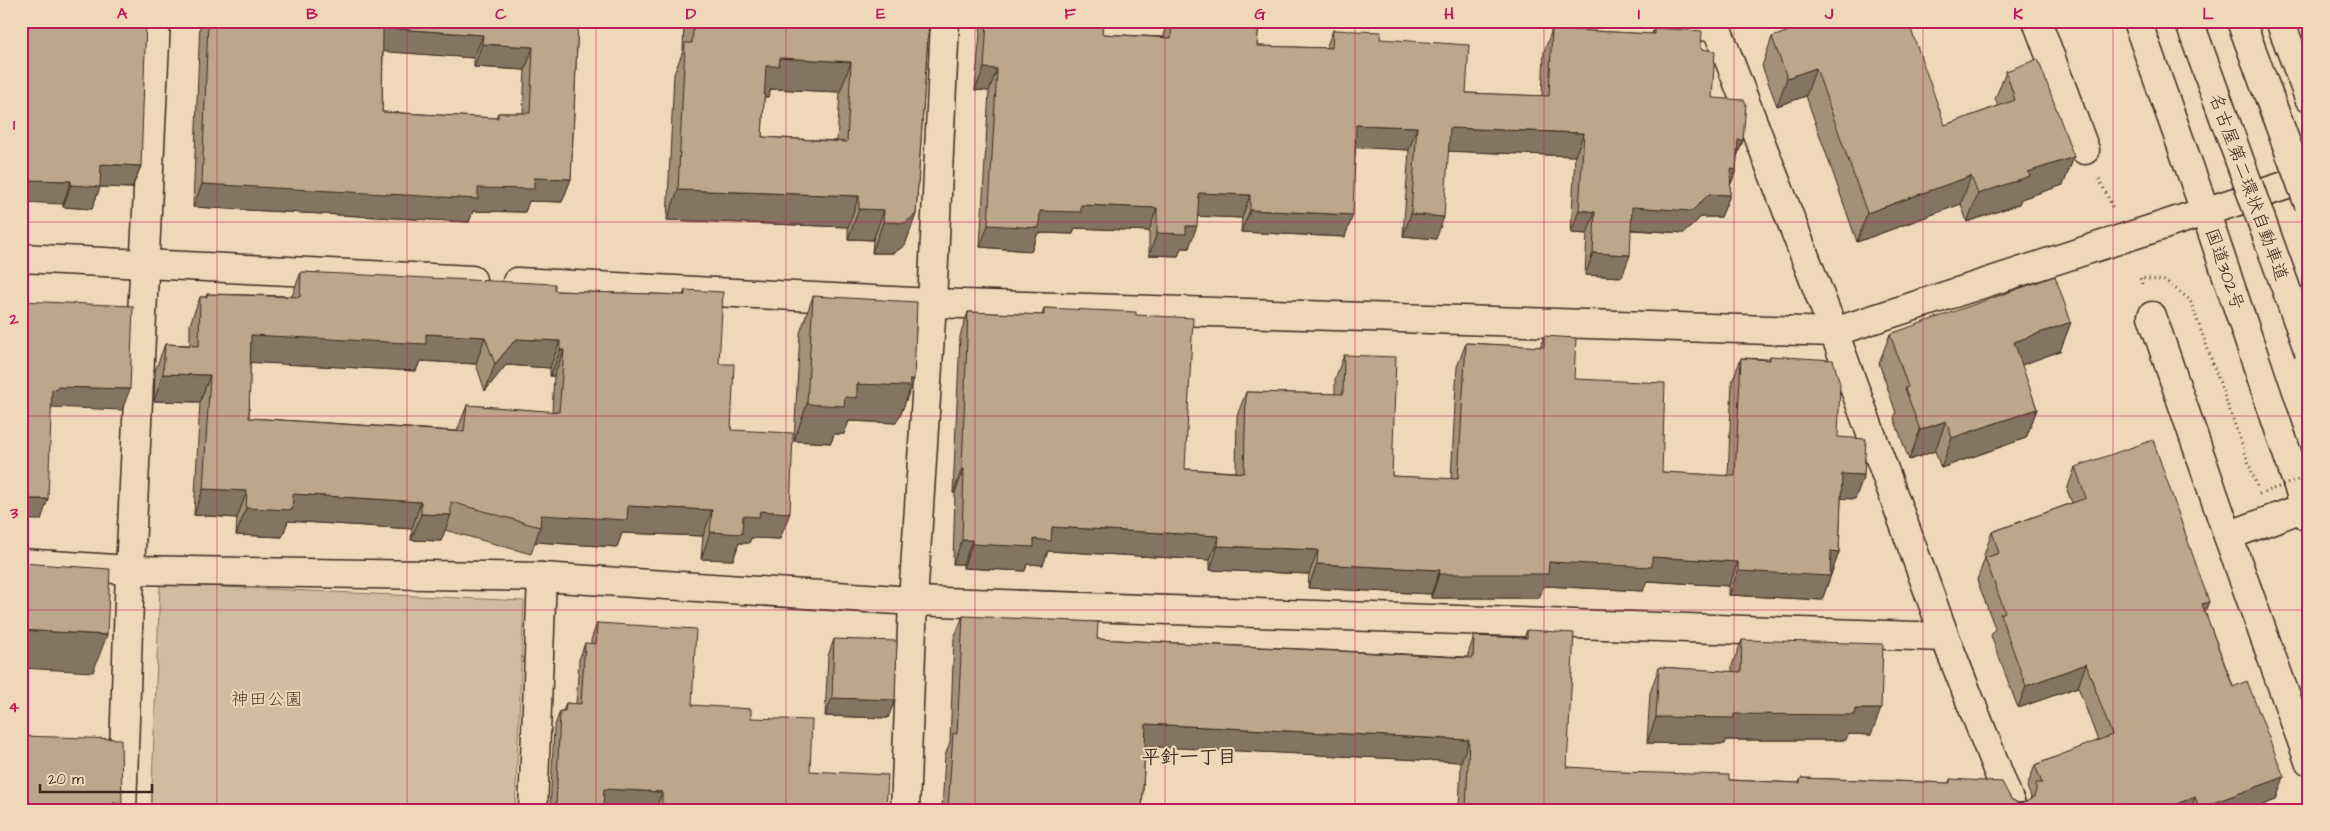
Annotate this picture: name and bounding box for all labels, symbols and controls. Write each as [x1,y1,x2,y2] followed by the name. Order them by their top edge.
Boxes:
[117,3,128,25] text: A
[306,3,318,25] text: B
[495,3,507,25] text: C
[686,3,697,25] text: D
[876,3,886,25] text: E
[1064,3,1076,25] text: F
[1254,3,1266,25] text: G
[1444,3,1454,25] text: H
[1638,3,1640,25] text: I
[1824,3,1834,25] text: J
[2013,3,2023,25] text: K
[2202,3,2214,25] text: L
[2203,90,2294,284] street label: 名古屋第二環状自動車道
[13,114,16,136] text: 1
[2199,225,2250,313] street label: 国道302号
[8,308,19,330] text: 2
[9,502,19,524] text: 3
[231,687,303,712] park label: 神田公園
[9,696,20,718] text: 4
[1141,744,1237,771] district label: 平針一丁目
[40,761,152,793] scale bar
[48,769,84,790] text: 20 m

